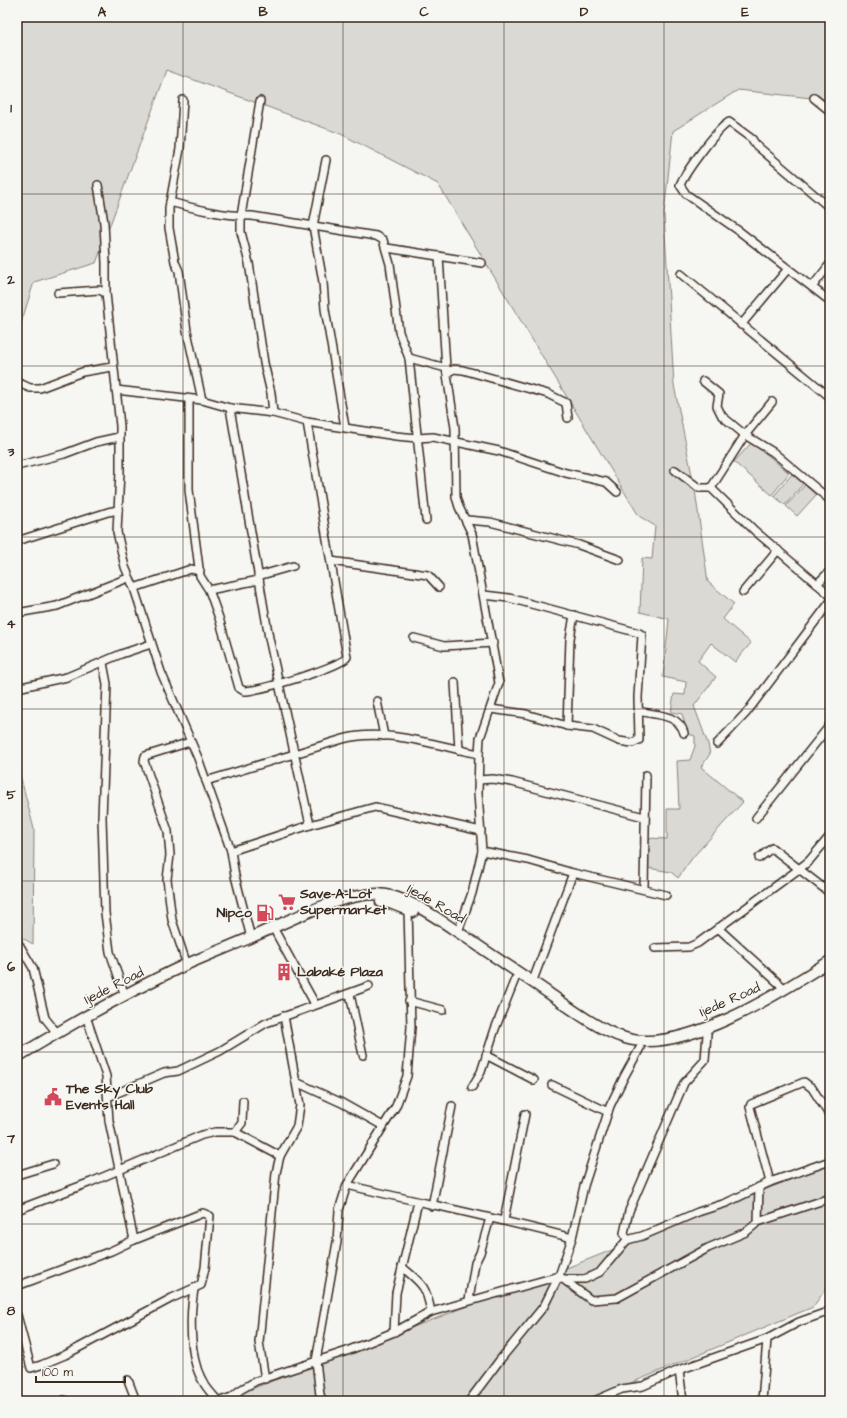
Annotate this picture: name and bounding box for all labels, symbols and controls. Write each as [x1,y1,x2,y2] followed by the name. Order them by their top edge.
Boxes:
[98,3,107,21] text: A
[258,3,268,21] text: B
[419,3,429,21] text: C
[580,3,589,21] text: D
[741,3,749,21] text: E
[10,99,12,117] text: 1
[6,271,15,289] text: 2
[7,443,15,461] text: 3
[7,615,16,633] text: 4
[6,786,16,804] text: 5
[403,879,469,929] street label: Ijede Road
[299,884,387,920] place label: Save-A-Lot Supermarket
[277,892,297,912] supermarket icon: Save-A-Lot Supermarket
[217,903,252,923] place label: Nipco
[255,903,275,923] fuel station icon: Nipco
[7,958,16,976] text: 6
[81,962,147,1010] street label: Ijede Road
[274,962,294,982] building icon: Labaké Plaza
[297,962,384,982] place label: Labaké Plaza
[696,978,764,1022] street label: Ijede Road
[65,1079,153,1115] place label: The Sky Club Events Hall
[43,1087,63,1107] public building icon: The Sky Club Events Hall
[6,1130,16,1148] text: 7
[7,1302,16,1320] text: 8
[36,1358,125,1384] scale bar
[42,1364,73,1381] text: 100 m

